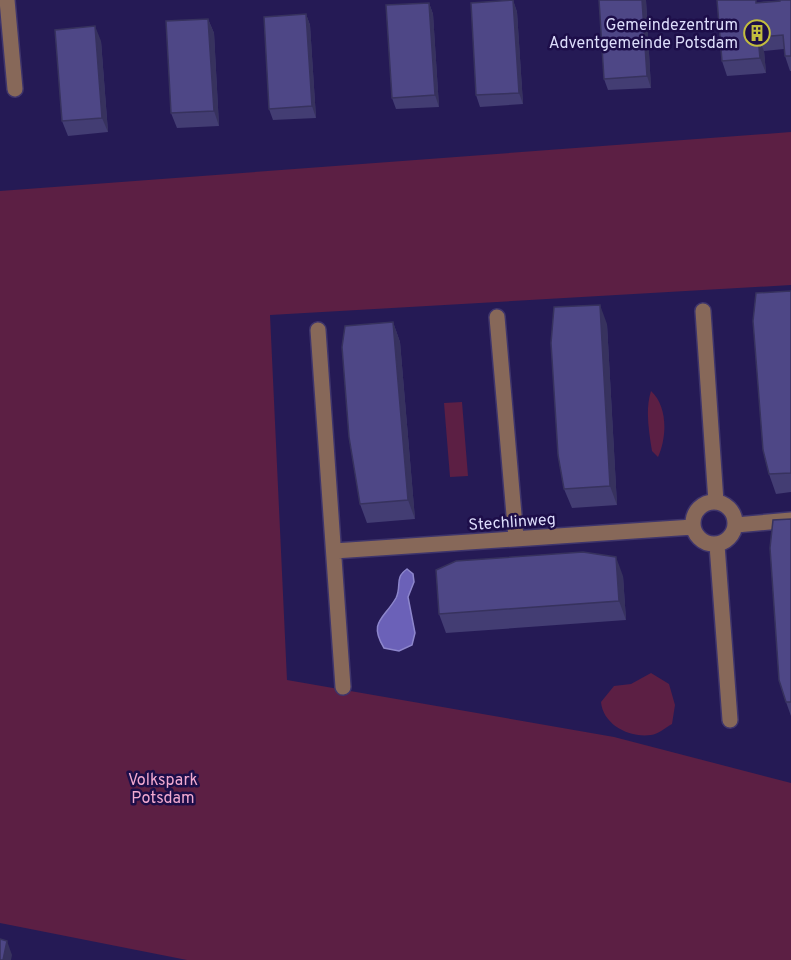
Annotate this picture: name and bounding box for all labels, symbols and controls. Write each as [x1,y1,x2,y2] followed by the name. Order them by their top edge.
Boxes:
[549,16,738,54] place label: Gemeindezentrum Adventgemeinde Potsdam
[742,18,772,48] building icon: Gemeindezentrum Adventgemeinde Potsdam
[468,510,556,536] street label: Stechlinweg
[128,771,198,809] park label: Volkspark Potsdam

